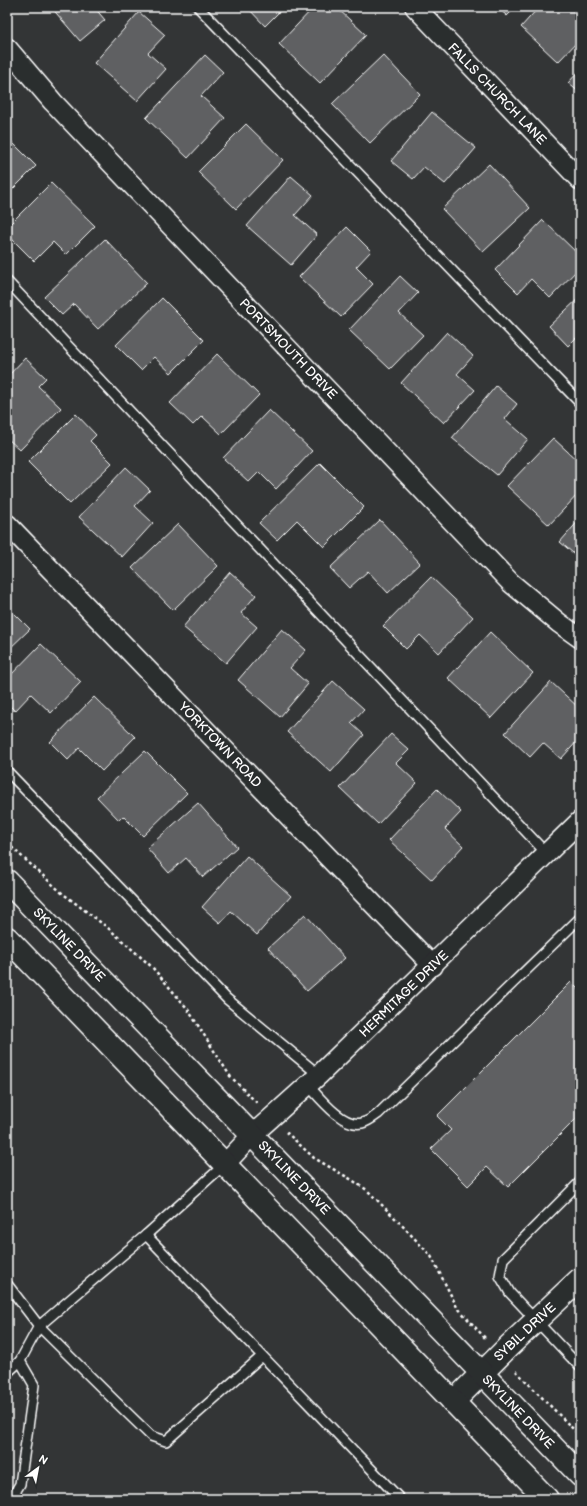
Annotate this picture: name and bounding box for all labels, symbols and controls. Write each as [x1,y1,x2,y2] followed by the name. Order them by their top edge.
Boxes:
[444,40,550,148] street label: FALLS CHURCH LANE
[236,295,341,403] street label: PORTSMOUTH DRIVE
[175,698,265,791] street label: YORKTOWN ROAD
[30,905,109,986] street label: SKYLINE DRIVE
[356,947,452,1041] street label: HERMITAGE DRIVE
[255,1138,334,1219] street label: SKYLINE DRIVE
[491,1299,560,1365] street label: SYBIL DRIVE
[479,1372,558,1453] street label: SKYLINE DRIVE
[18,1448,58,1488] north arrow
[36,1452,50,1468] text: N

